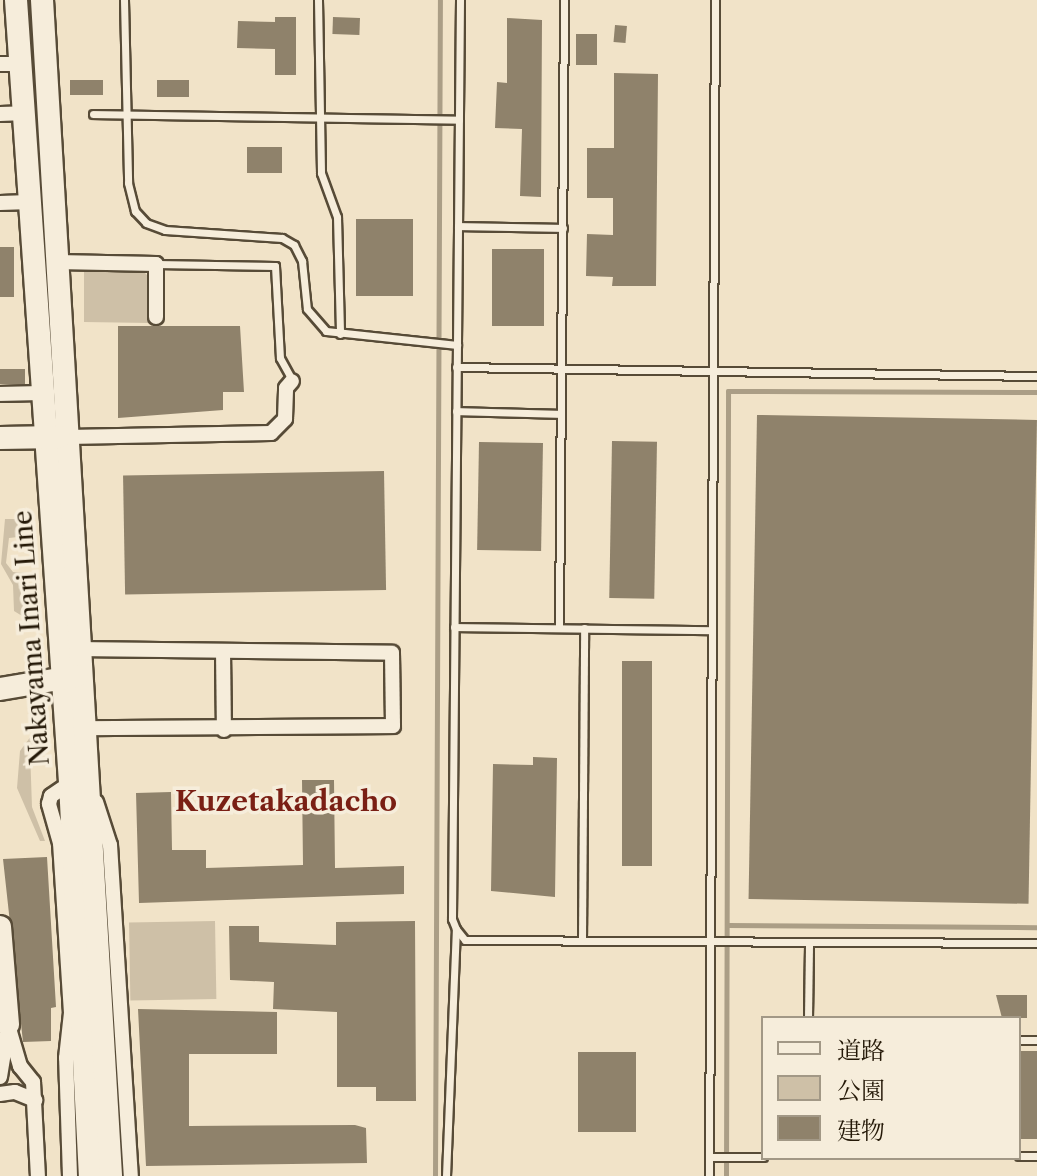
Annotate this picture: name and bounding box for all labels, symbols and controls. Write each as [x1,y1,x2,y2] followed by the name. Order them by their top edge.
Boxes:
[8,509,56,767] street label: Nakayama Inari Line
[175,784,397,818] district label: Kuzetakadacho
[761,1016,1021,1160] legend
[837,1036,885,1065] text: 道路
[837,1076,885,1105] text: 公園
[837,1116,885,1145] text: 建物

